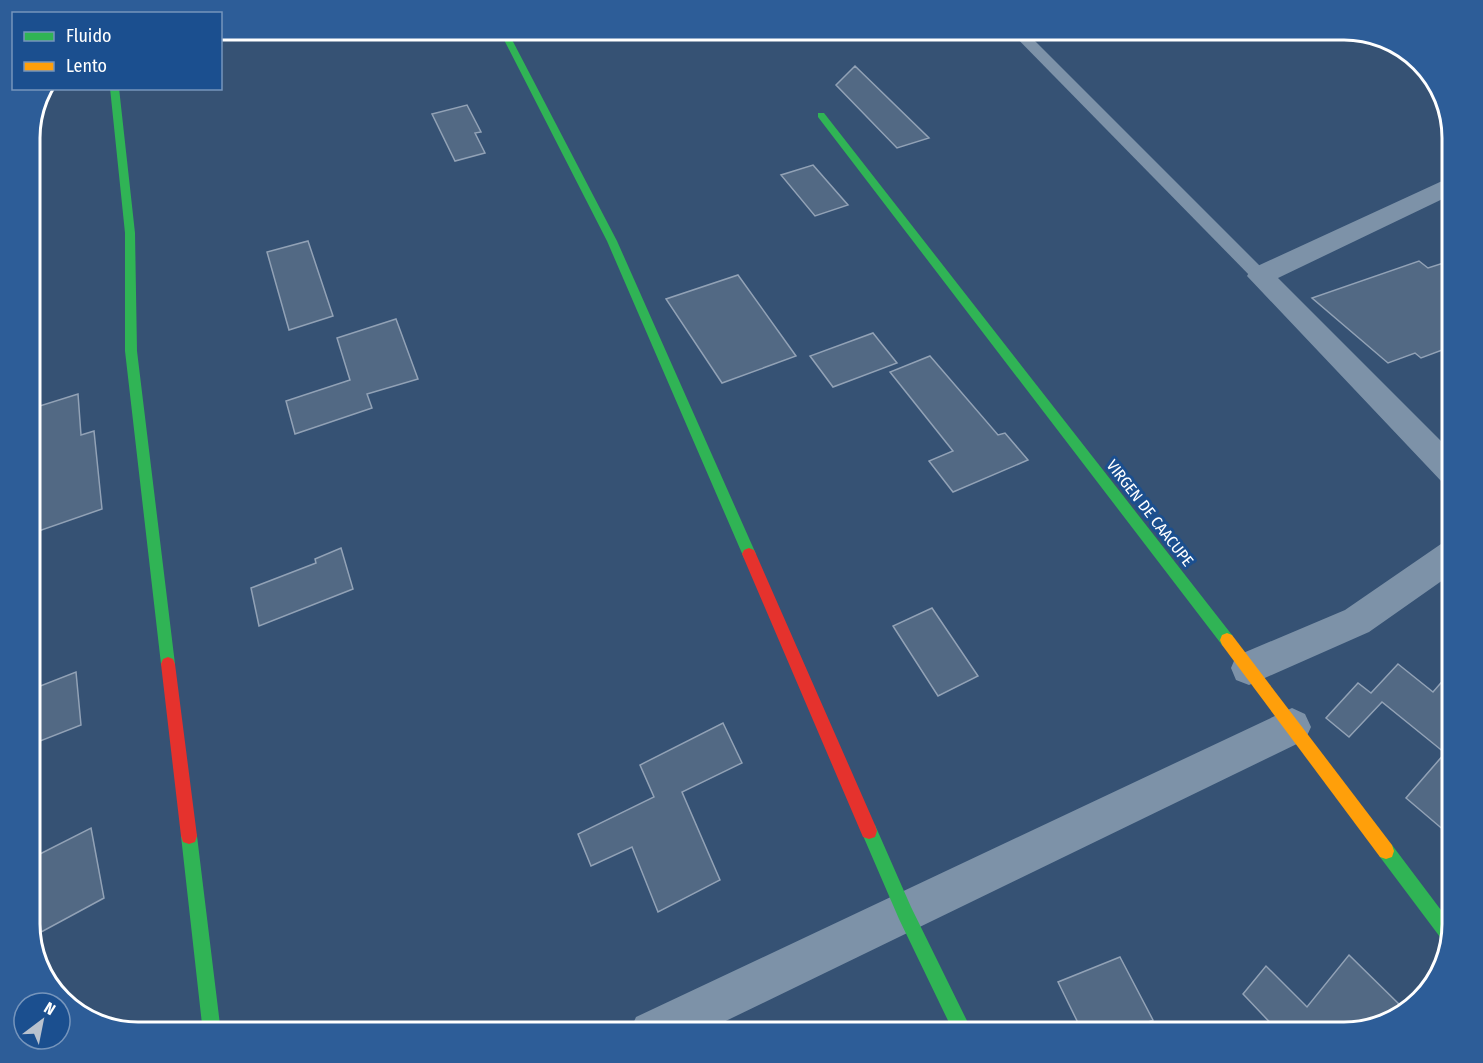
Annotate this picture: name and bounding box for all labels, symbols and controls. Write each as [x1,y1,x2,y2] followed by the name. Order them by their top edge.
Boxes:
[12,12,222,90] legend
[66,25,112,47] text: Fluido
[66,55,107,77] text: Lento
[1103,456,1197,570] street label: VIRGEN DE CAACUPE
[12,991,72,1051] north arrow
[41,998,59,1019] text: N

